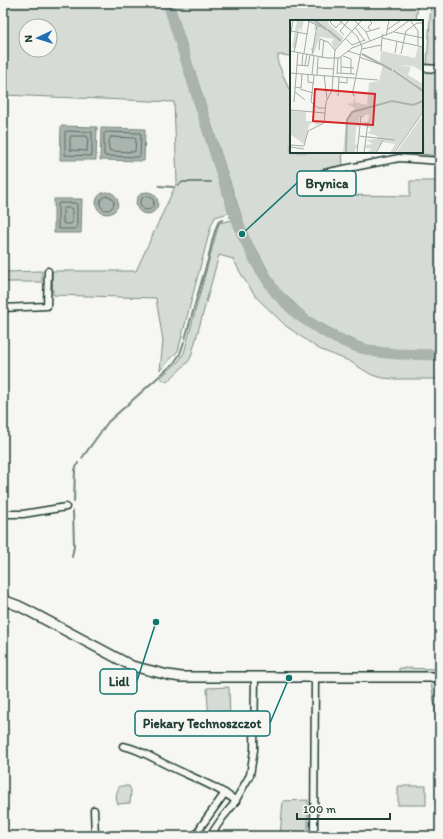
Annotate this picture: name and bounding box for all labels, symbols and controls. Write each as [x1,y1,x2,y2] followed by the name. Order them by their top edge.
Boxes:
[18,18,58,58] north arrow
[290,20,423,153] inset map
[22,34,35,43] text: N
[297,171,356,196] callout: Brynica
[306,176,349,192] text: Brynica
[100,669,137,694] callout: Lidl
[109,674,130,689] text: Lidl
[135,711,270,736] callout: Piekary Technoszczot
[143,716,261,732] text: Piekary Technoszczot
[297,795,390,821] scale bar
[303,802,336,816] text: 100 m

